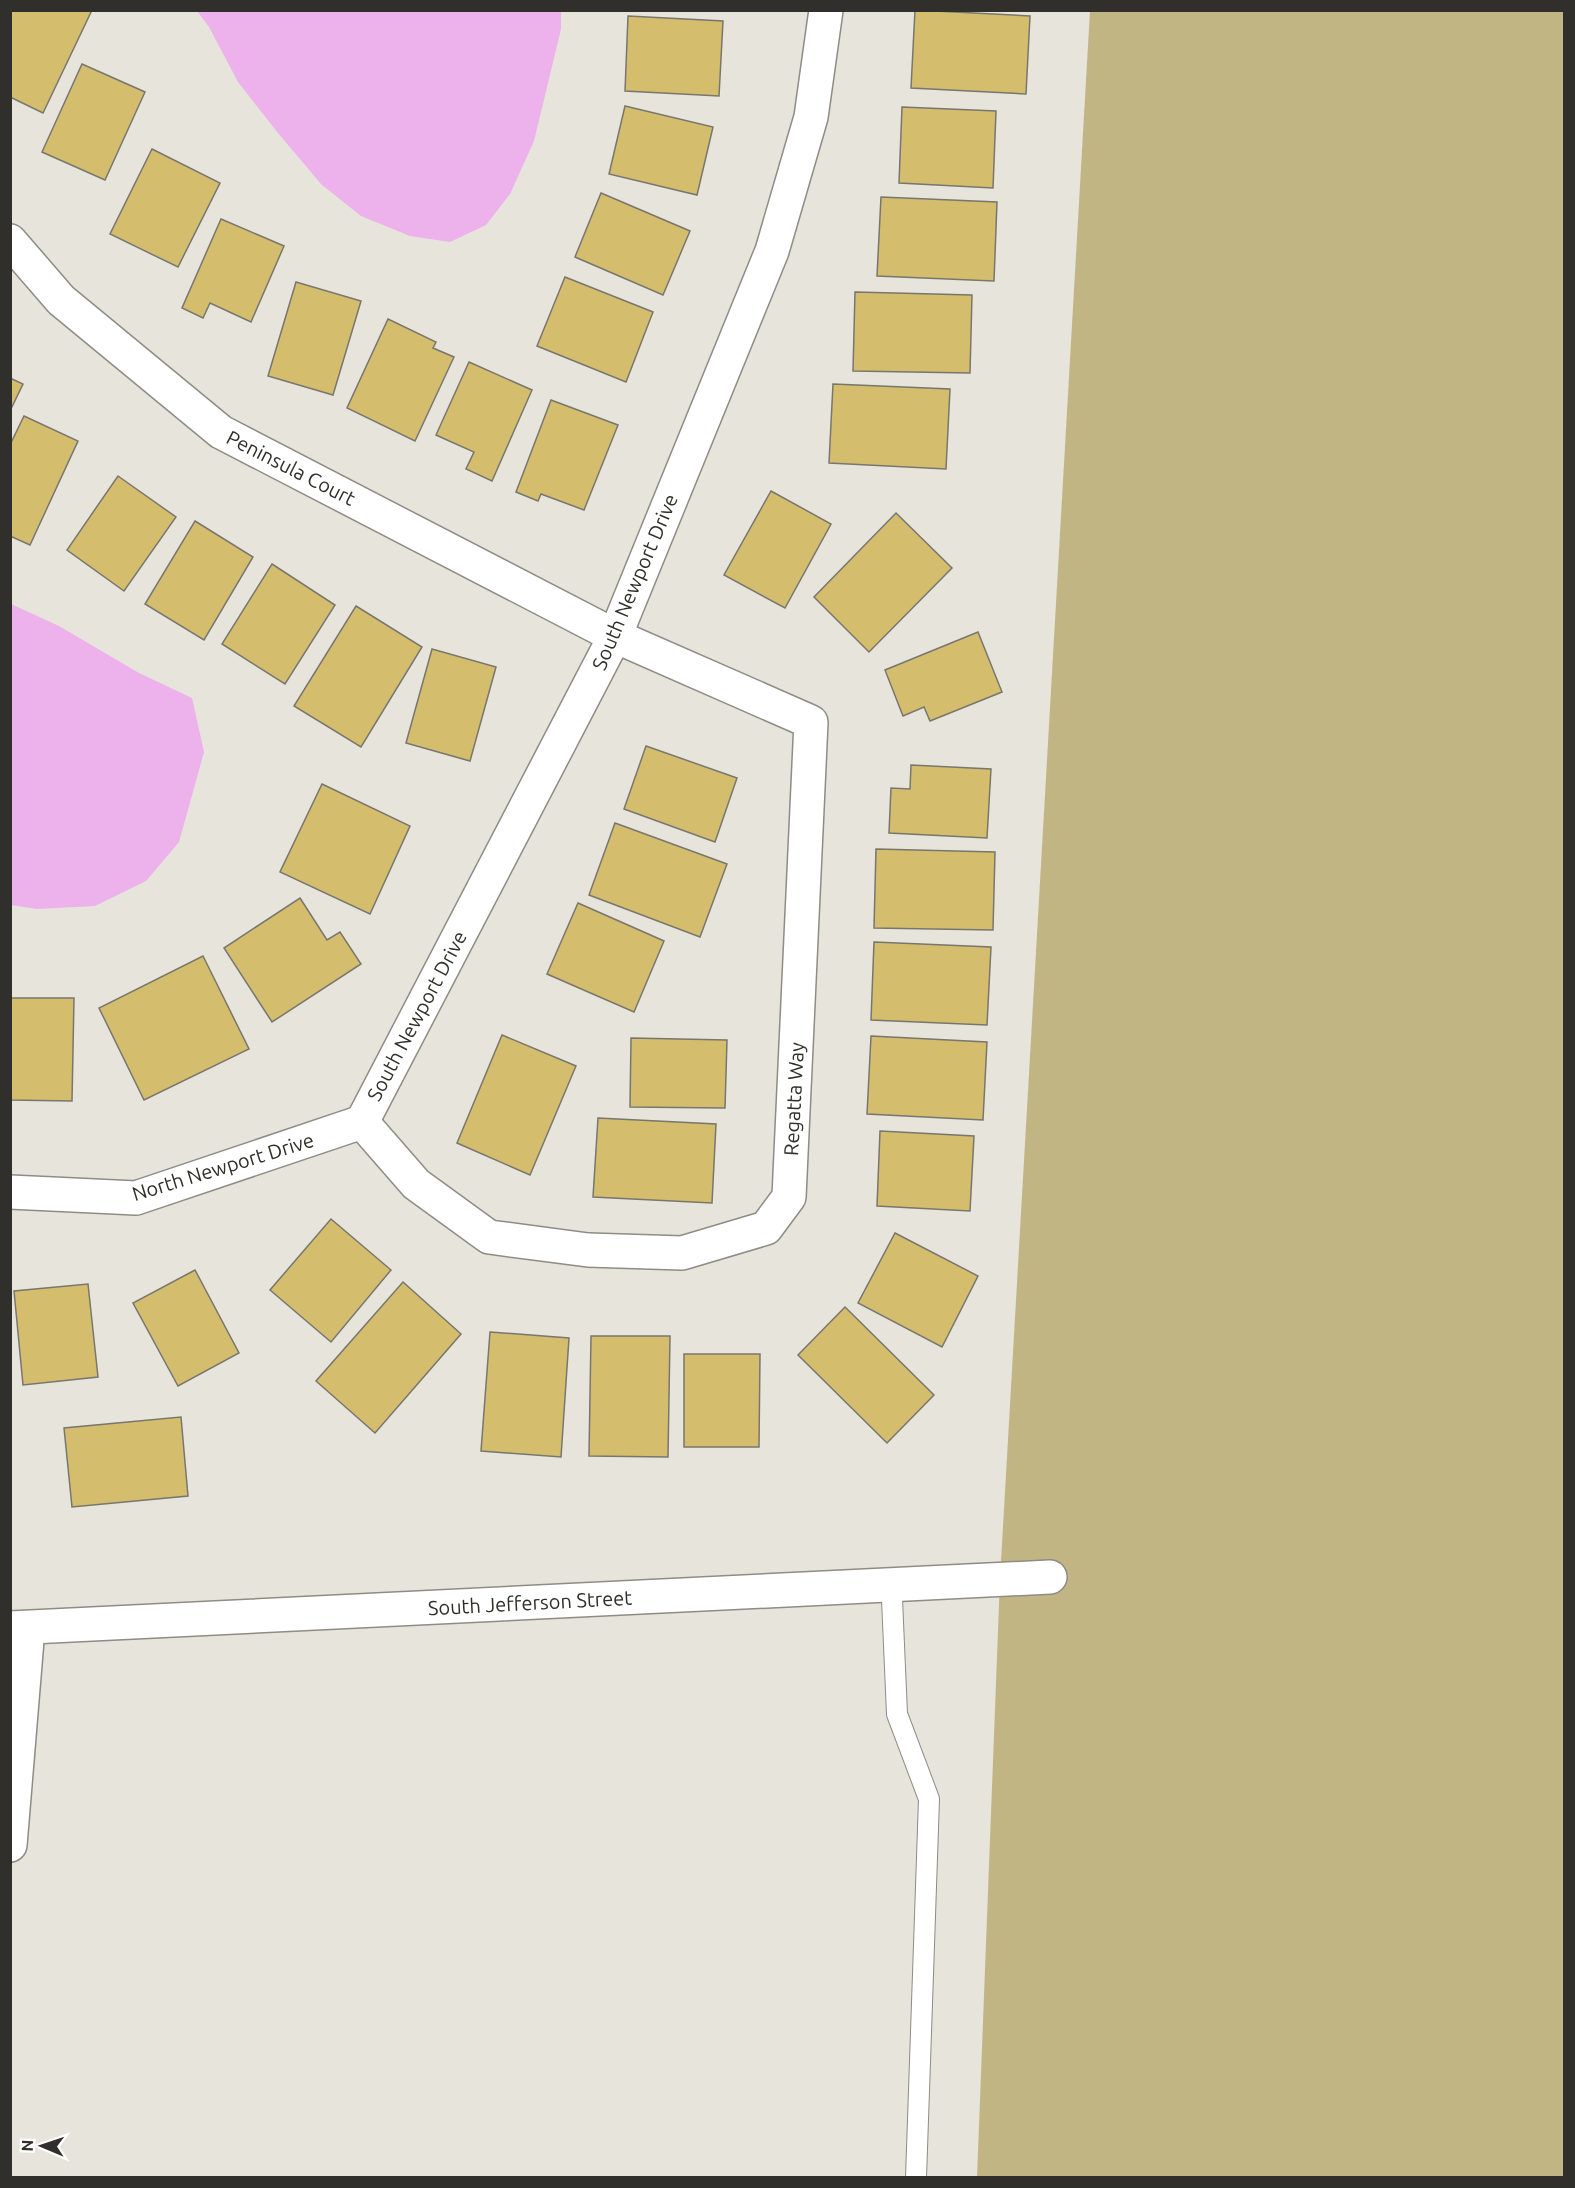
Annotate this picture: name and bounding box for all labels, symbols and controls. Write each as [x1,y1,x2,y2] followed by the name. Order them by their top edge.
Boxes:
[223,425,360,510] street label: Peninsula Court
[587,490,682,673] street label: South Newport Drive
[362,927,471,1105] street label: South Newport Drive
[779,1041,808,1156] street label: Regatta Way
[129,1128,317,1205] street label: North Newport Drive
[427,1586,633,1619] street label: South Jefferson Street
[12,2116,72,2176] north arrow
[18,2139,36,2152] text: N

